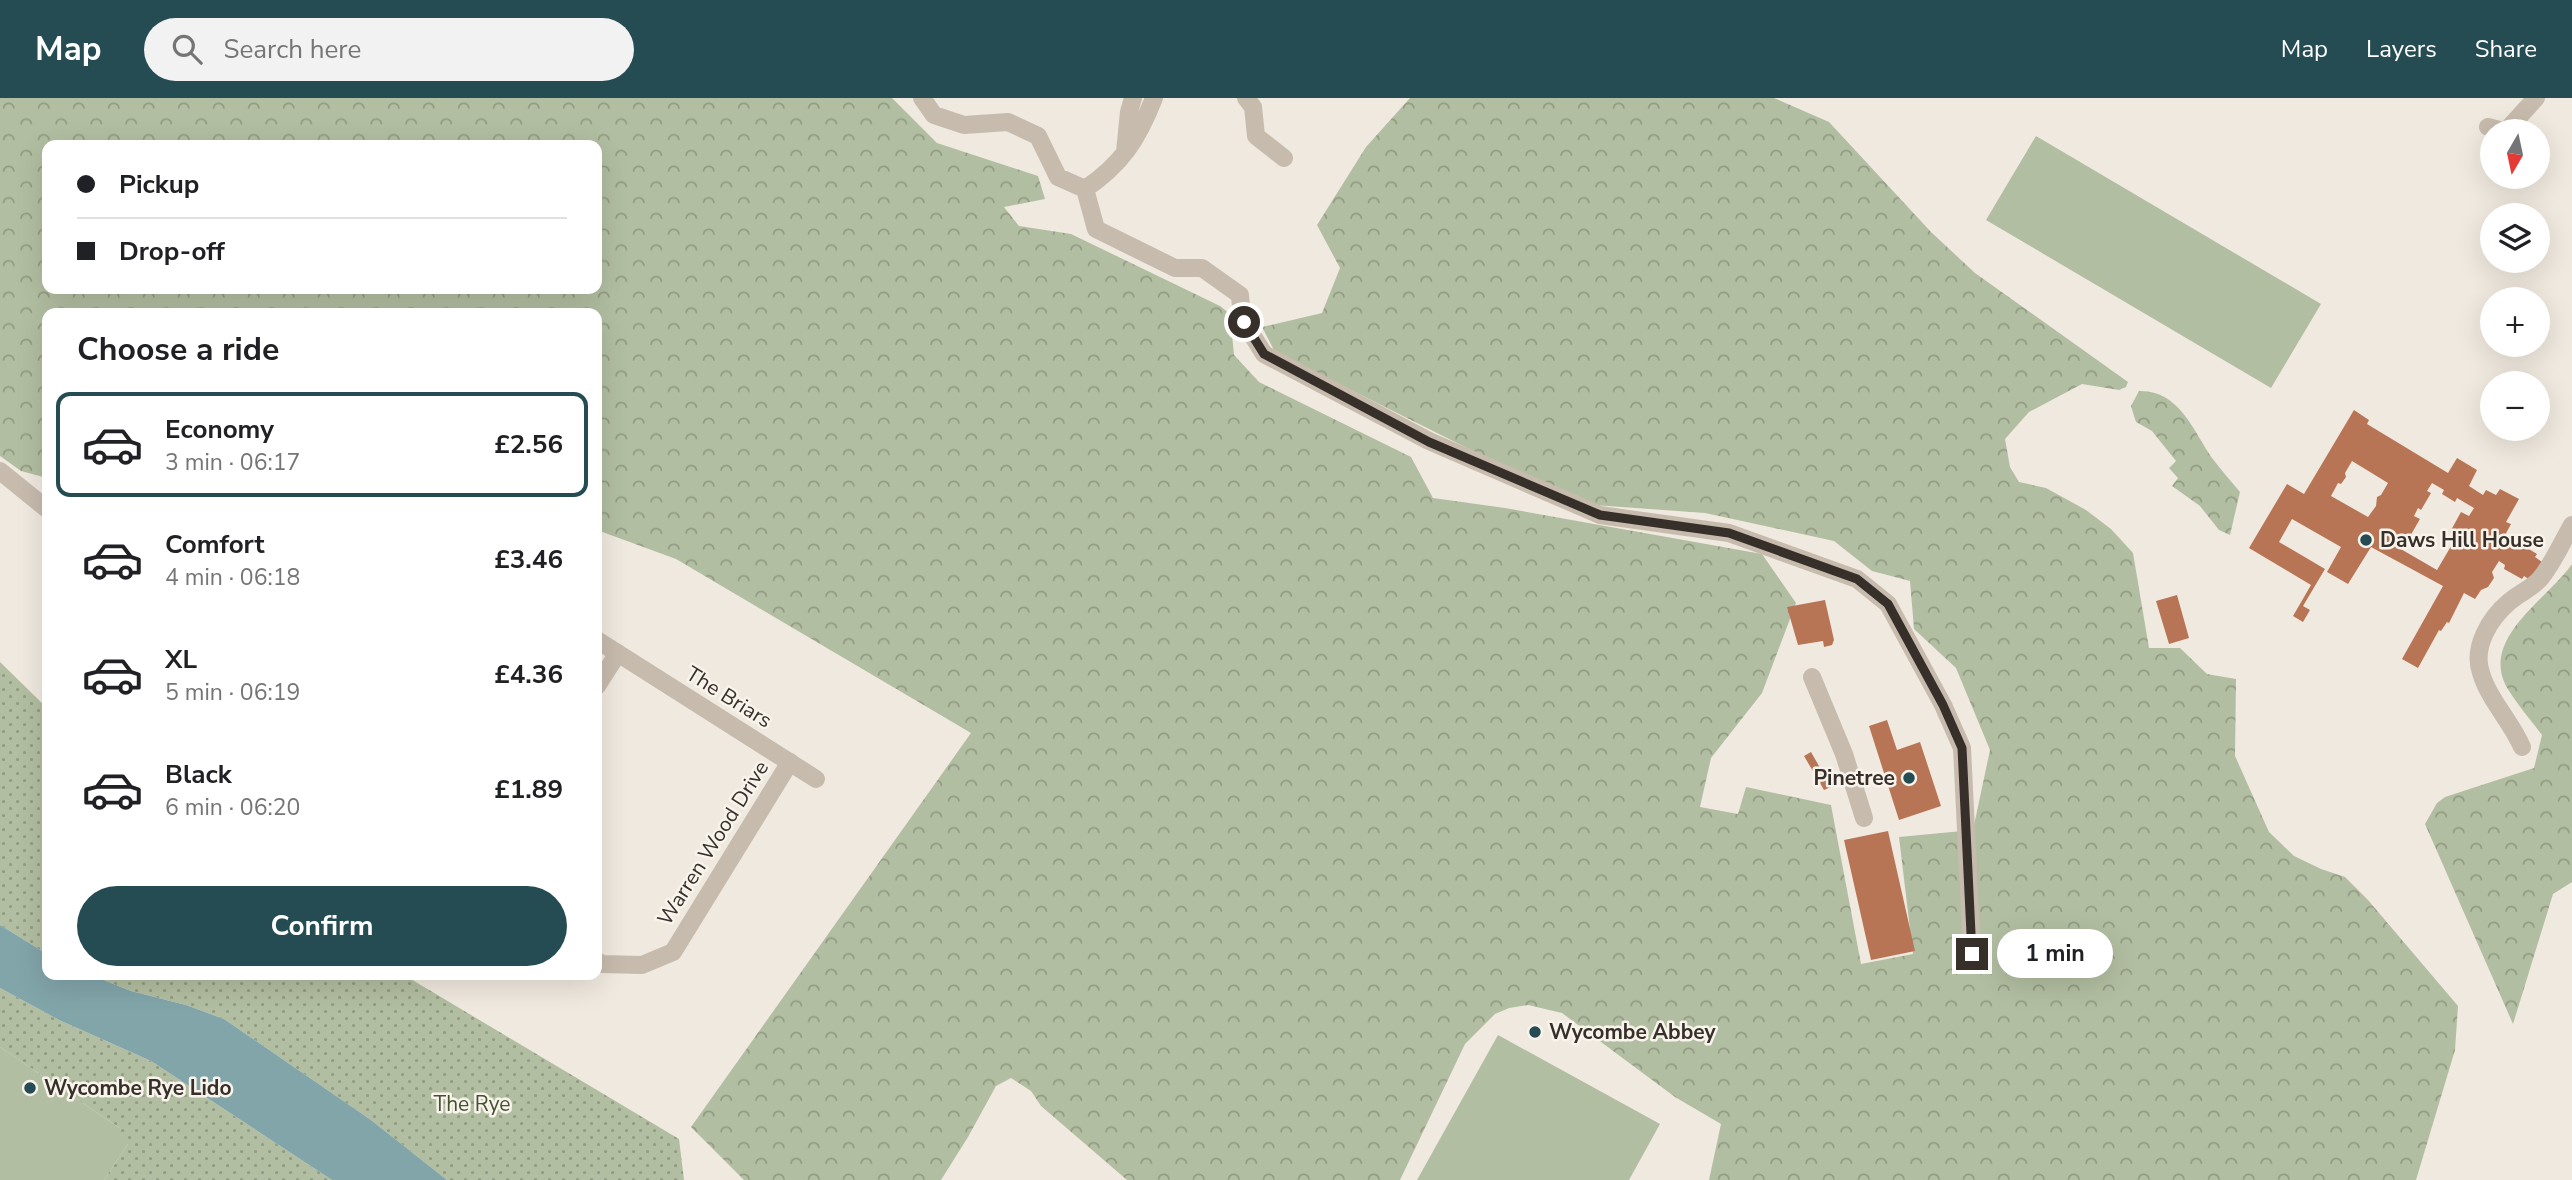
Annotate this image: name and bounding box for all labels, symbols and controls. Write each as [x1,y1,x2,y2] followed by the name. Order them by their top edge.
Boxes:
[144,18,634,81] search box
[35,27,102,72] text: Map
[168,30,206,68] icon: search
[224,32,361,67] text: Search here
[2281,33,2328,65] text: Map
[2366,33,2437,65] text: Layers
[2475,33,2537,65] text: Share
[2480,119,2550,189] north arrow
[2480,119,2550,441] map controls
[119,167,199,202] text: Pickup
[2480,203,2550,273] button: layers
[119,234,225,269] text: Drop-off
[2480,287,2550,357] button: +
[1228,306,1260,338] route start
[77,328,279,371] text: Choose a ride
[2480,371,2550,441] button: −
[165,412,274,447] text: Economy
[81,413,144,476] icon: car
[494,427,563,462] text: £2.56
[165,447,300,478] text: 3 min · 06:17
[2380,526,2544,554] place label: Daws Hill House
[165,527,265,562] text: Comfort
[81,528,144,591] icon: car
[2358,532,2374,548] marker: Daws Hill House
[494,542,563,577] text: £3.46
[165,562,300,593] text: 4 min · 06:18
[165,642,197,677] text: XL
[81,643,144,706] icon: car
[494,657,563,692] text: £4.36
[681,660,777,734] street label: The Briars
[165,677,300,708] text: 5 min · 06:19
[651,755,775,931] street label: Warren Wood Drive
[165,757,232,792] text: Black
[81,758,144,821] icon: car
[1813,764,1895,792] place label: Pinetree
[1901,770,1917,786] marker: Pinetree
[494,772,563,807] text: £1.89
[165,792,300,823] text: 6 min · 06:20
[77,886,567,966] button: Confirm
[1996,930,2112,978] callout: 1 min
[1956,938,1988,970] route end
[2025,938,2085,969] text: 1 min
[1549,1018,1716,1046] place label: Wycombe Abbey
[1527,1024,1543,1040] marker: Wycombe Abbey
[44,1074,232,1102] place label: Wycombe Rye Lido
[22,1080,38,1096] marker: Wycombe Rye Lido
[434,1090,511,1118] park label: The Rye

